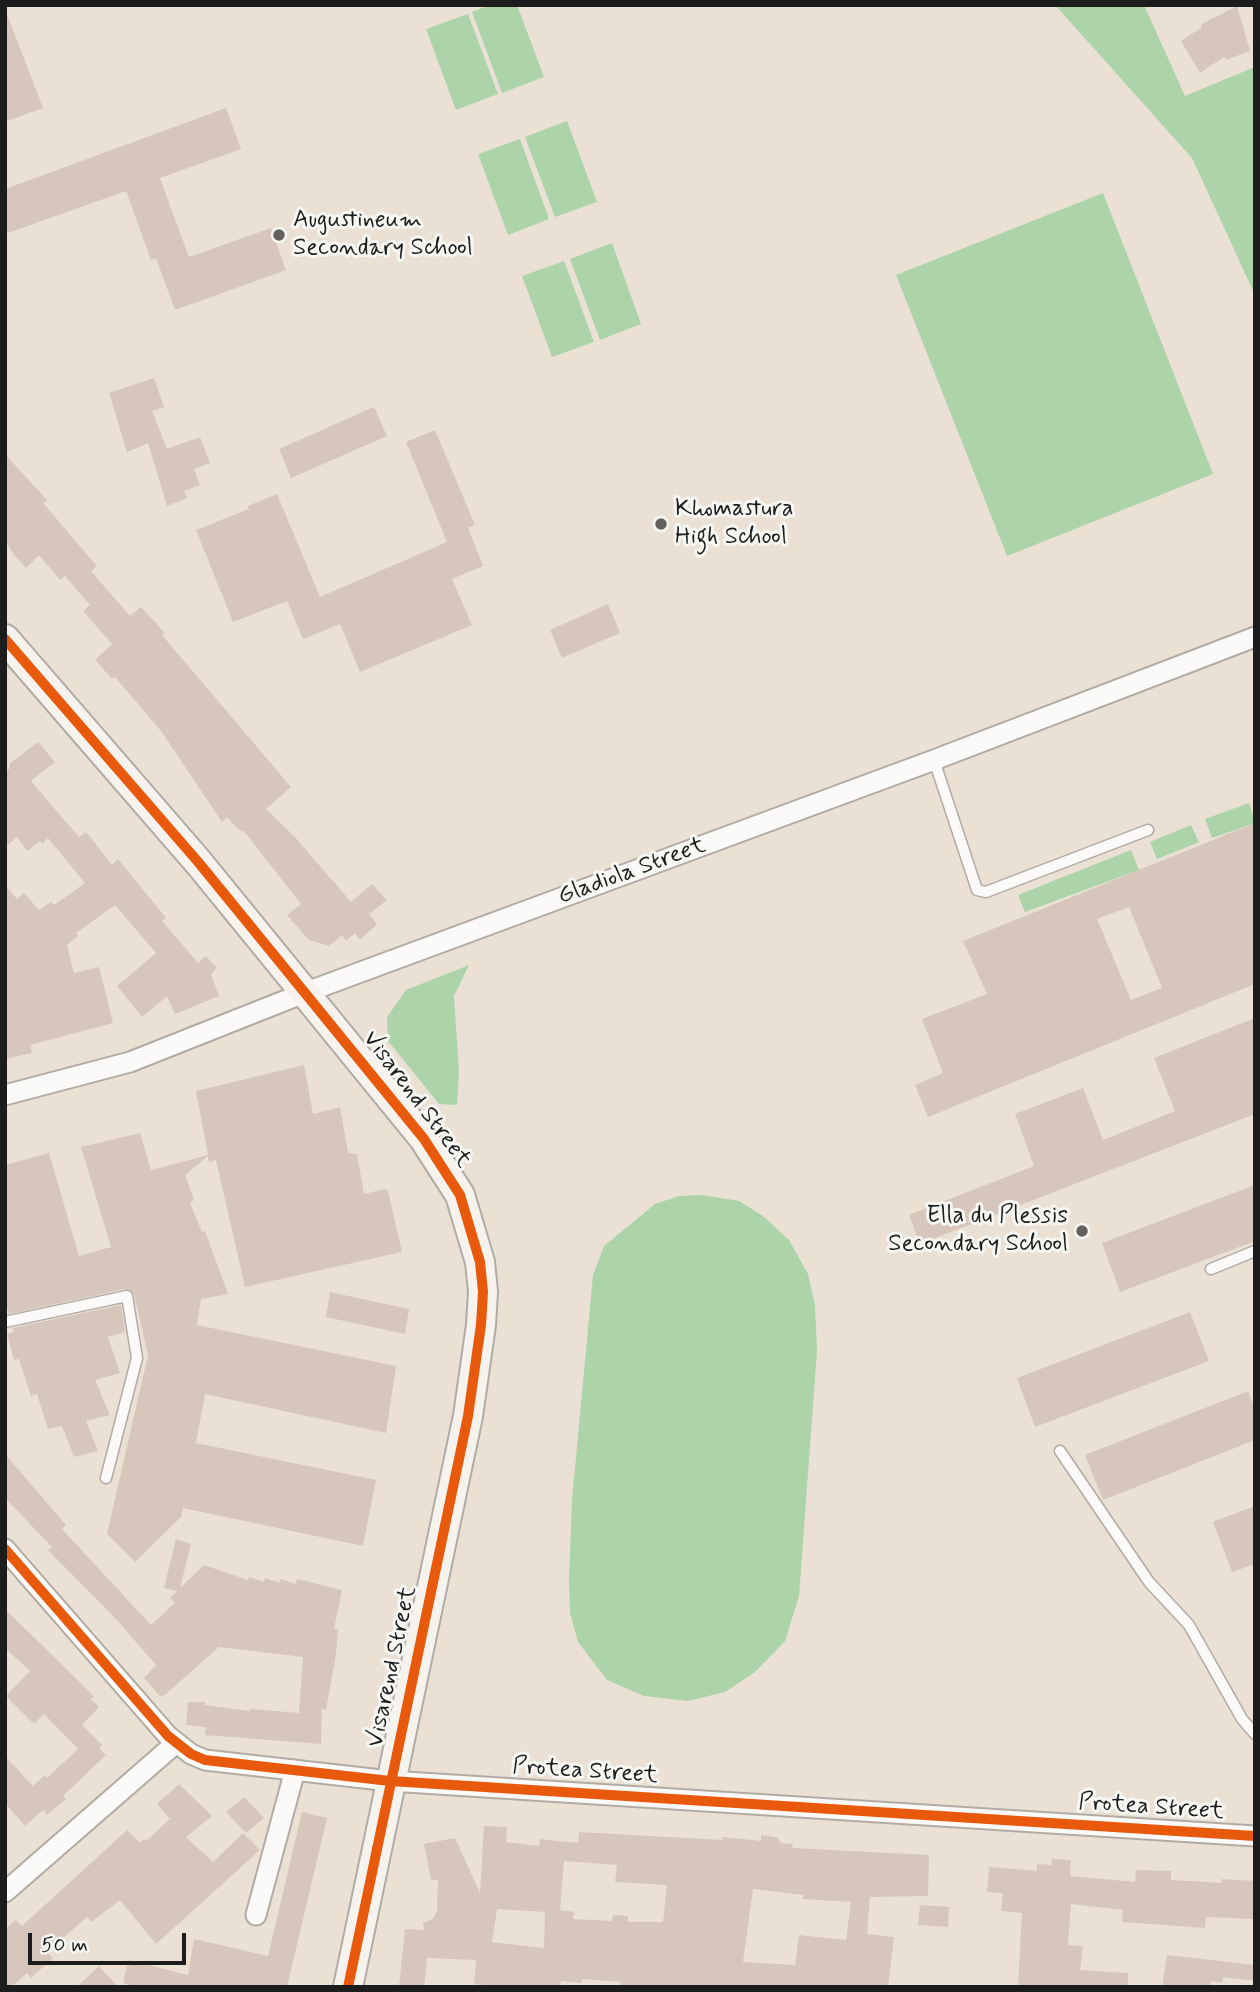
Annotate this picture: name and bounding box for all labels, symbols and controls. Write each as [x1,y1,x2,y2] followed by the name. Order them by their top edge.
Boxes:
[293,207,473,263] place label: Augustineum Secondary School
[271,227,287,243] marker: Augustineum Secondary School
[675,496,793,552] place label: Khomastura High School
[653,516,669,532] marker: Khomastura High School
[554,832,710,912] street label: Gladiola Street
[355,1026,477,1174] street label: Visarend Street
[888,1203,1068,1259] place label: Ella du Plessis Secondary School
[1074,1223,1090,1239] marker: Ella du Plessis Secondary School
[362,1584,424,1750] street label: Visarend Street
[511,1753,659,1791] street label: Protea Street
[1077,1789,1225,1827] street label: Protea Street
[32,1918,189,1962] scale bar
[41,1931,88,1959] text: 50 m

